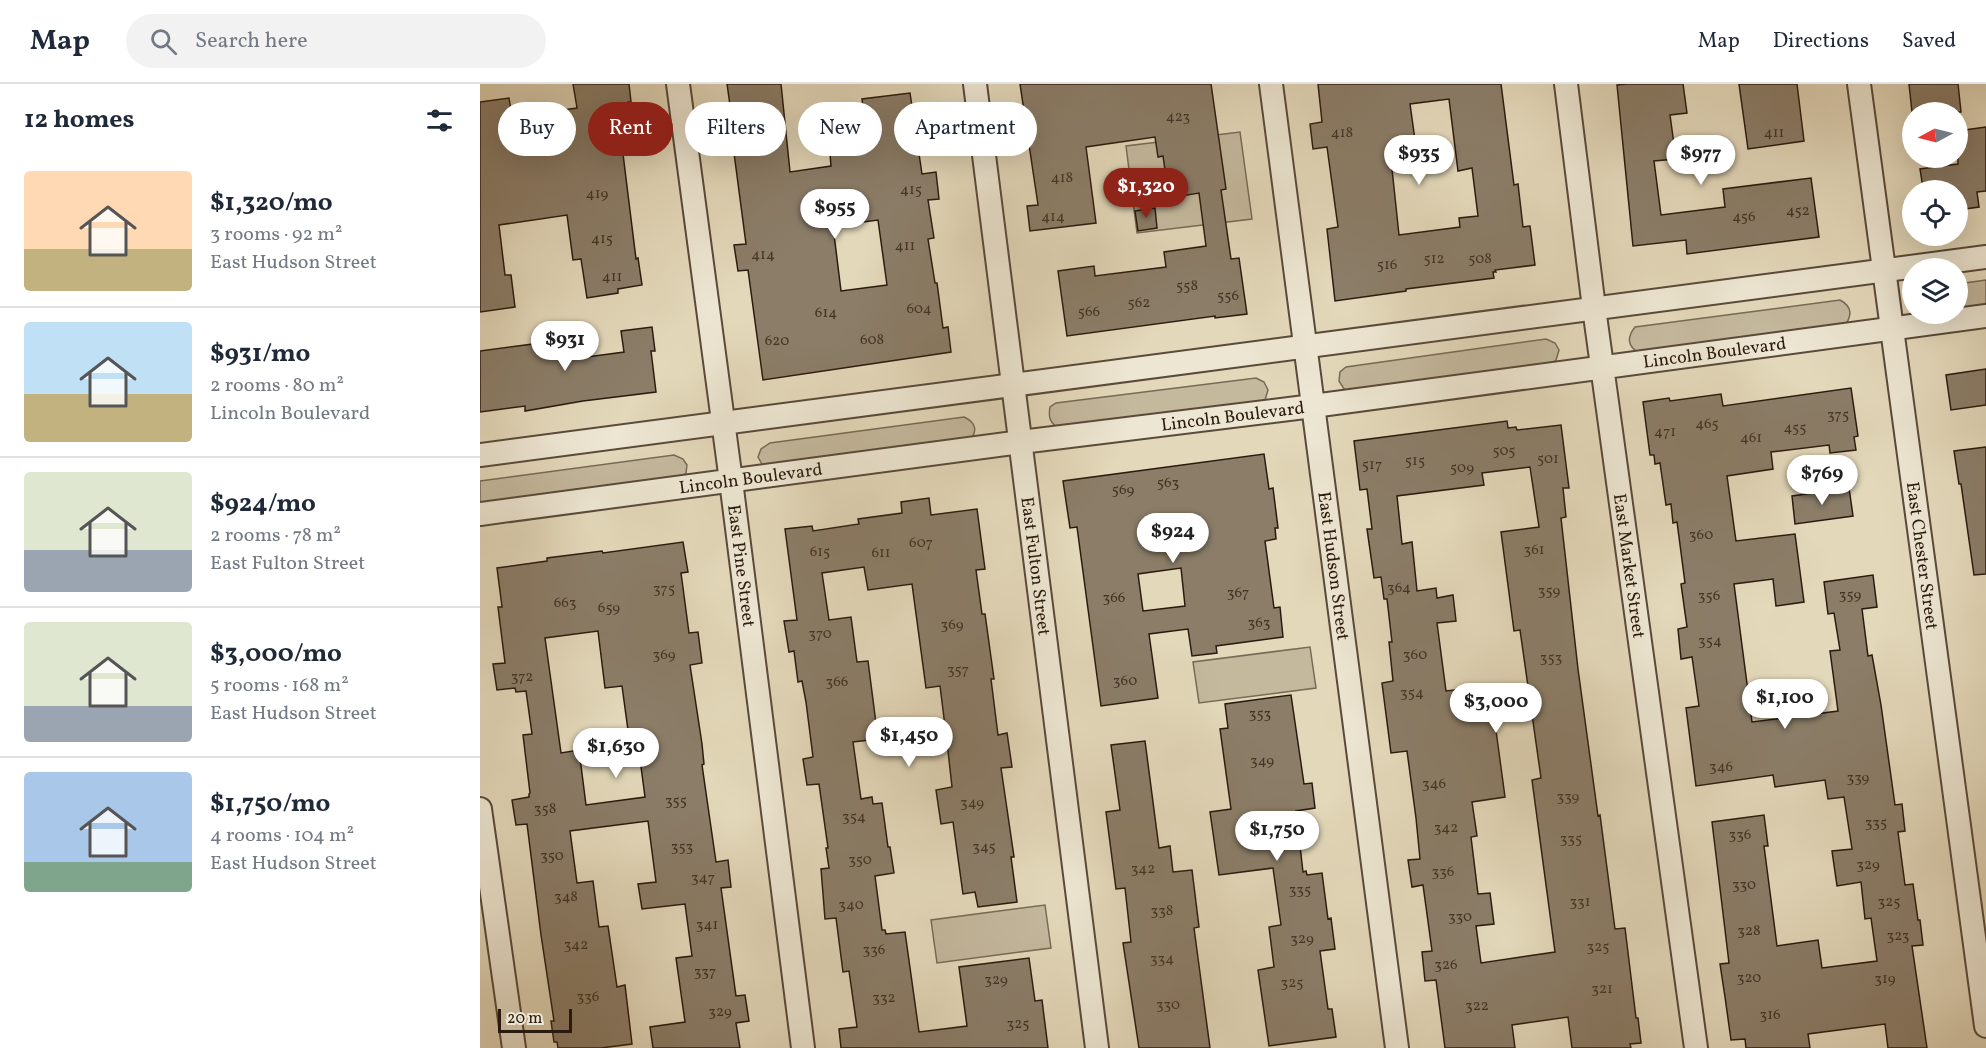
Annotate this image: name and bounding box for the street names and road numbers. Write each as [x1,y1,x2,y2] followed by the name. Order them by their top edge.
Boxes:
[1641,332,1788,376] street label: Lincoln Boulevard
[1160,396,1306,439] street label: Lincoln Boulevard
[678,458,824,501] street label: Lincoln Boulevard
[1899,480,1943,632] street label: East Chester Street
[1310,490,1355,642] street label: East Hudson Street
[1606,492,1650,640] street label: East Market Street
[1013,495,1056,637] street label: East Fulton Street
[720,503,760,629] street label: East Pine Street

